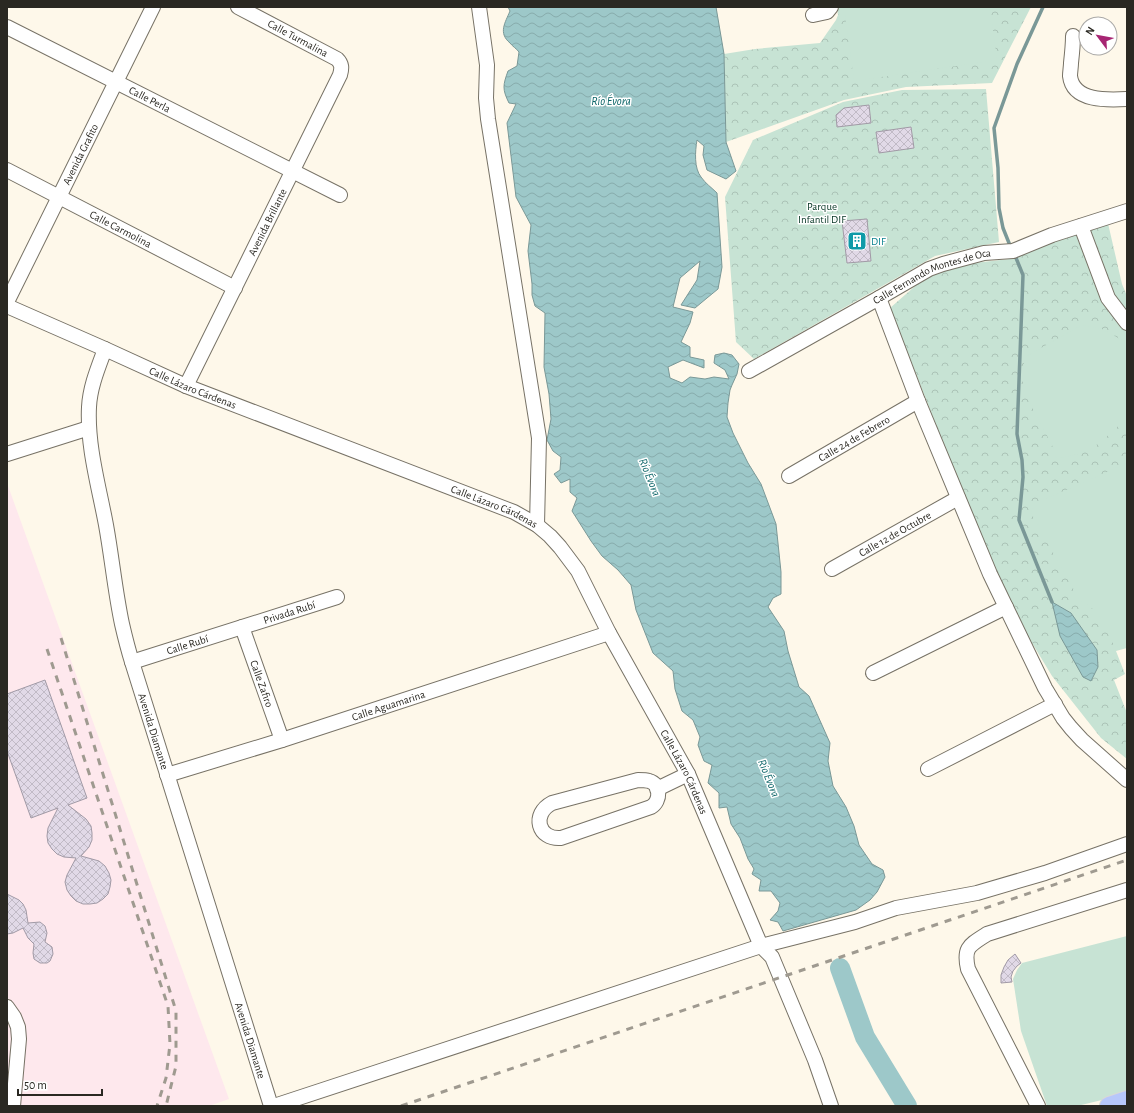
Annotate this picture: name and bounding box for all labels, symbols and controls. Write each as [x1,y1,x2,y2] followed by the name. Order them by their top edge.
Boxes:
[1078,16,1118,56] north arrow
[266,18,330,59] street label: Calle Turmalina
[1083,25,1097,37] text: N
[127,84,172,115] street label: Calle Perla
[591,94,631,107] water label: Río Évora
[61,122,100,187] street label: Avenida Grafito
[246,187,289,258] street label: Avenida Brillante
[798,201,846,225] park label: Parque Infantil DIF
[88,209,153,250] street label: Calle Carmolina
[846,230,868,252] building icon: DIF
[871,236,886,247] place label: DIF
[871,247,991,306] street label: Calle Fernando Montes de Oca
[147,365,238,411] street label: Calle Lázaro Cárdenas
[817,414,892,464] street label: Calle 24 de Febrero
[637,456,664,498] water label: Río Évora
[449,483,539,530] street label: Calle Lázaro Cárdenas
[857,509,933,559] street label: Calle 12 de Octubre
[262,599,317,626] street label: Privada Rubí
[165,633,210,657] street label: Calle Rubí
[248,659,275,709] street label: Calle Zafiro
[350,689,426,723] street label: Calle Aguamarina
[136,692,170,771] street label: Avenida Diamante
[658,728,709,816] street label: Calle Lázaro Cárdenas
[756,757,783,799] water label: Río Évora
[233,1001,267,1080] street label: Avenida Diamante
[18,1071,102,1097] scale bar
[24,1079,47,1091] text: 50 m

